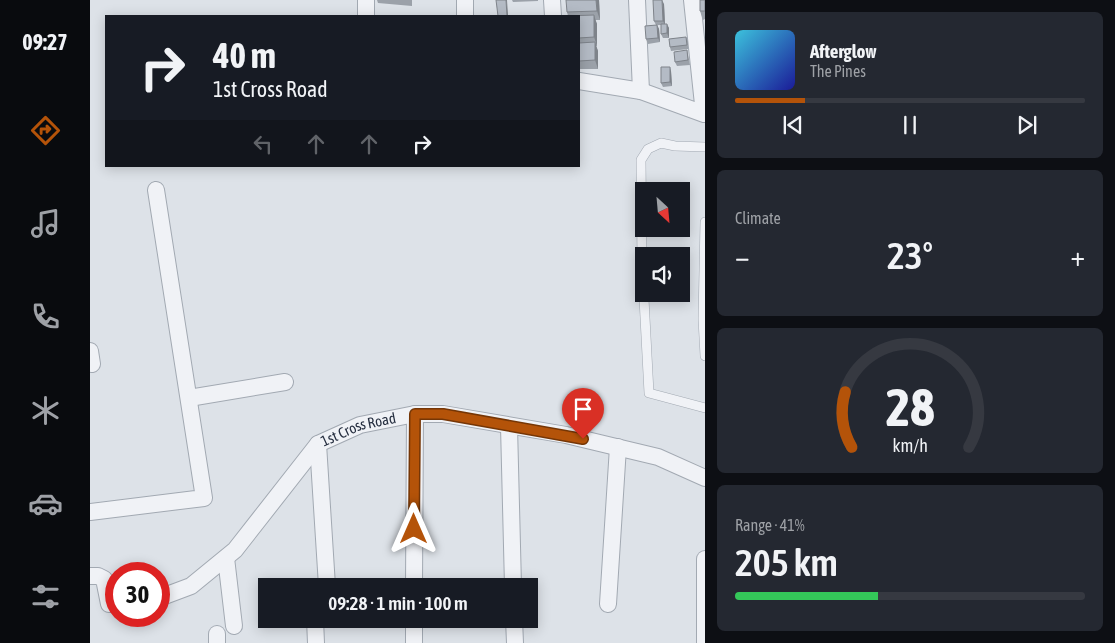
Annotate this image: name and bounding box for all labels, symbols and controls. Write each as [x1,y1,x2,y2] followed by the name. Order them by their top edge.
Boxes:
[22,29,68,55] text: 09:27
[130,35,195,100] icon: right
[213,35,276,75] text: 40 m
[810,40,877,62] text: Afterglow
[810,62,866,80] text: The Pines
[213,76,328,102] text: 1st Cross Road
[779,111,807,139] icon: previous
[896,111,924,139] icon: pause
[1013,111,1041,139] icon: next
[28,113,63,148] icon: directions
[249,130,277,158] icon: left
[302,130,330,158] icon: ahead
[355,130,383,158] icon: ahead
[408,130,436,158] icon: right
[635,182,690,238] north arrow
[635,182,690,302] map controls
[28,206,63,241] icon: music
[735,209,781,227] text: Climate
[887,234,933,277] text: 23°
[735,240,750,272] text: −
[1070,240,1085,272] text: +
[635,247,690,302] button: sound
[28,299,63,334] icon: phone
[886,377,934,437] text: 28
[562,388,604,439] pin
[28,393,63,428] icon: climate
[569,395,597,423] icon: arrive
[318,409,397,450] street label: 1st Cross Road
[892,435,928,456] text: km/h
[28,486,63,521] icon: car
[387,502,439,554] position arrow
[735,516,805,534] text: Range · 41%
[735,541,838,584] text: 205 km
[105,562,170,627] speed limit sign: 30
[28,579,63,614] icon: filters
[328,592,468,614] text: 09:28 · 1 min · 100 m

